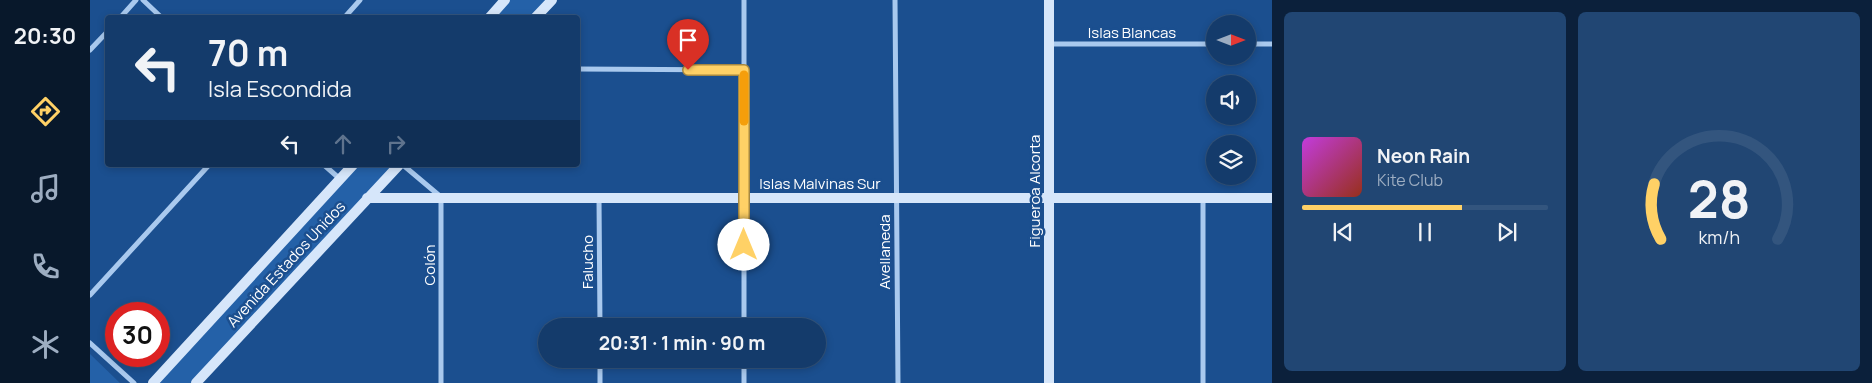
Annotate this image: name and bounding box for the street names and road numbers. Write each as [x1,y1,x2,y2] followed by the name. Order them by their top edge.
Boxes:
[1088,22,1176,43] street label: Islas Blancas
[1024,135,1045,247] street label: Figueroa Alcorta
[759,173,881,194] street label: Islas Malvinas Sur
[222,196,350,332] street label: Avenida Estados Unidos
[874,214,895,290] street label: Avellaneda
[577,235,598,289] street label: Falucho
[419,244,440,285] street label: Colón

